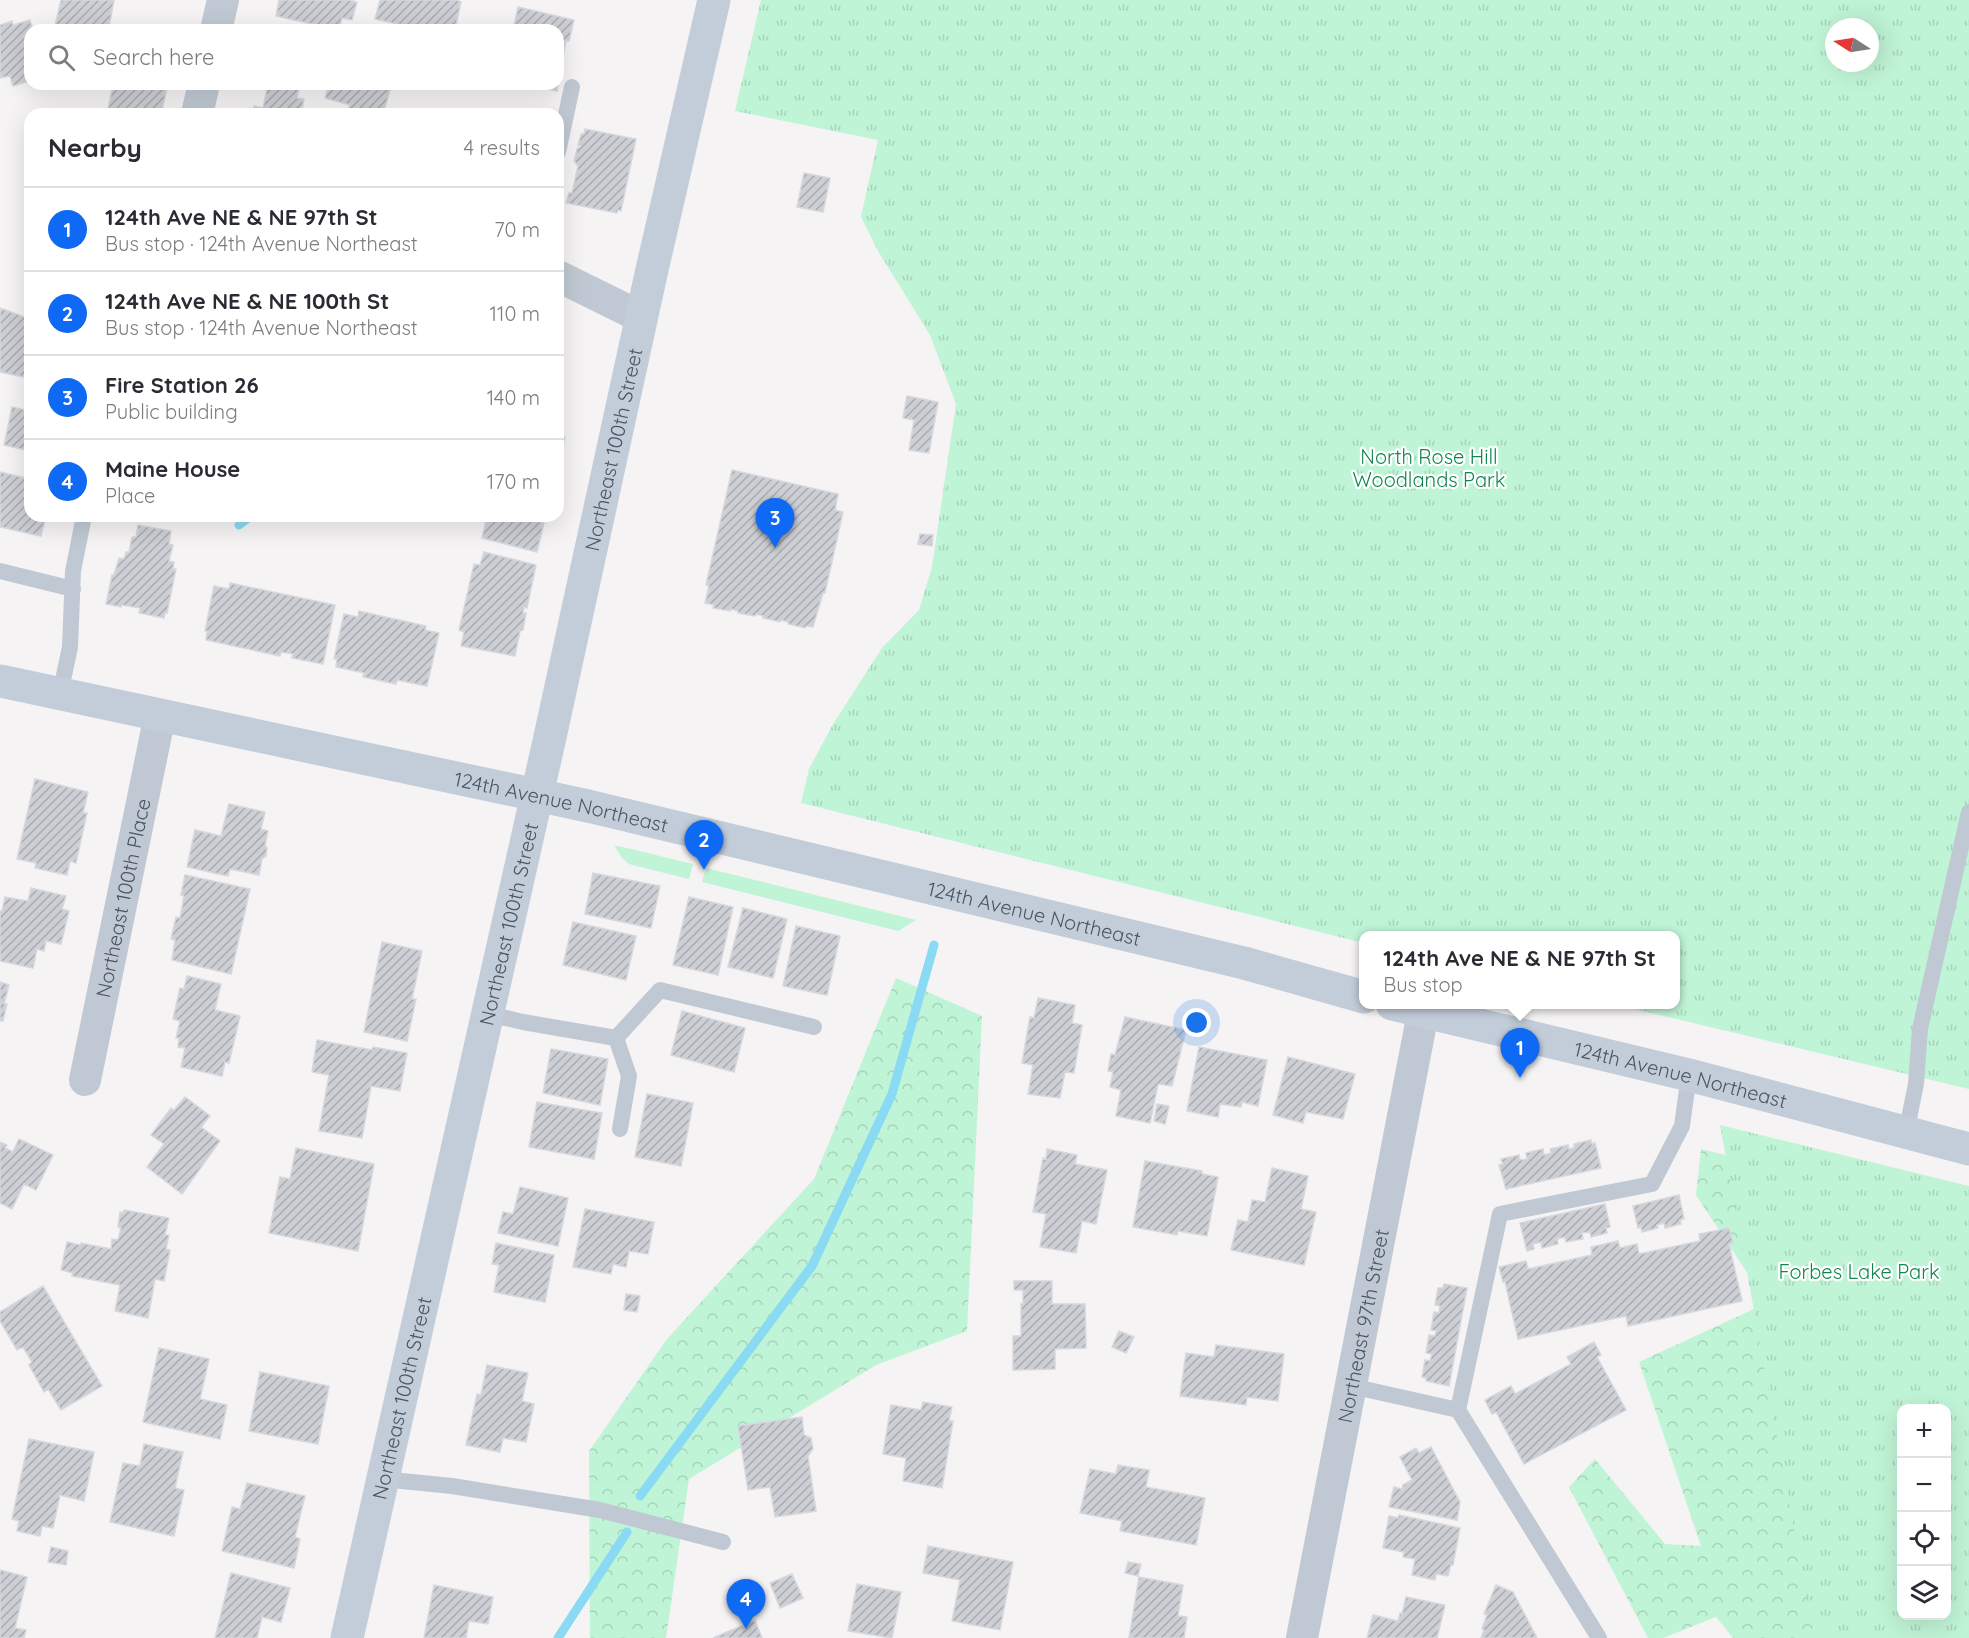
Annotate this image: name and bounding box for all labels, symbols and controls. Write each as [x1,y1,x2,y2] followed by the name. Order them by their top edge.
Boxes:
[1825,18,1879,72] north arrow
[24,24,564,90] search box
[45,41,78,74] icon: search
[93,43,214,71] text: Search here
[48,131,142,164] text: Nearby
[464,135,540,160] text: 4 results
[105,203,378,231] text: 124th Ave NE & NE 97th St
[64,217,71,242] text: 1
[494,217,540,242] text: 70 m
[105,231,418,256] text: Bus stop · 124th Avenue Northeast
[105,287,389,315] text: 124th Ave NE & NE 100th St
[62,301,73,326] text: 2
[490,301,540,326] text: 110 m
[105,315,418,340] text: Bus stop · 124th Avenue Northeast
[578,345,647,553] street label: Northeast 100th Street
[105,371,259,399] text: Fire Station 26
[62,385,73,410] text: 3
[487,385,540,410] text: 140 m
[105,399,238,424] text: Public building
[1353,444,1505,492] park label: North Rose Hill Woodlands Park
[105,455,240,483] text: Maine House
[62,469,73,494] text: 4
[487,469,540,494] text: 170 m
[105,483,155,508] text: Place
[756,498,794,548] pin: 3
[452,765,671,837] street label: 124th Avenue Northeast
[90,796,155,1000] street label: Northeast 100th Place
[473,820,543,1028] street label: Northeast 100th Street
[684,820,724,870] pin: 2
[925,875,1144,950] street label: 124th Avenue Northeast
[1359,931,1680,1009] popup
[1383,944,1656,972] text: 124th Ave NE & NE 97th St
[1383,972,1463,997] text: Bus stop
[1182,1008,1211,1037] your location
[1500,1028,1540,1078] pin: 1
[1572,1035,1790,1113] street label: 124th Avenue Northeast
[1331,1227,1393,1425] street label: Northeast 97th Street
[1778,1259,1940,1284] park label: Forbes Lake Park
[366,1294,436,1502] street label: Northeast 100th Street
[1897,1404,1951,1620] map controls
[1897,1404,1951,1458] button: +
[1897,1458,1951,1512] button: −
[1897,1512,1951,1566] button: locate
[1897,1566,1951,1620] button: layers
[726,1580,766,1629] pin: 4

